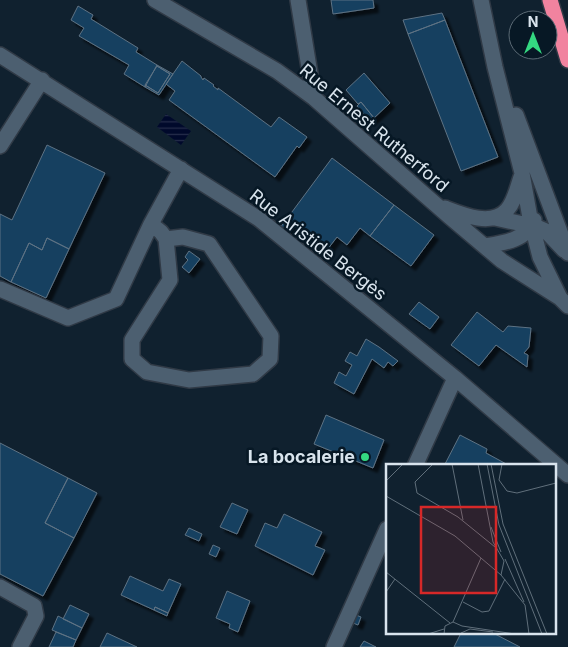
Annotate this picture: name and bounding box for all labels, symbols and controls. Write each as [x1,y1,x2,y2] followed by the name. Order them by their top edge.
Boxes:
[508,10,558,60] north arrow
[528,13,538,30] text: N
[296,59,453,196] street label: Rue Ernest Rutherford
[246,185,391,305] street label: Rue Aristide Bergès
[248,446,355,467] place label: La bocalerie
[359,451,371,463] marker: La bocalerie
[386,464,556,634] inset map

